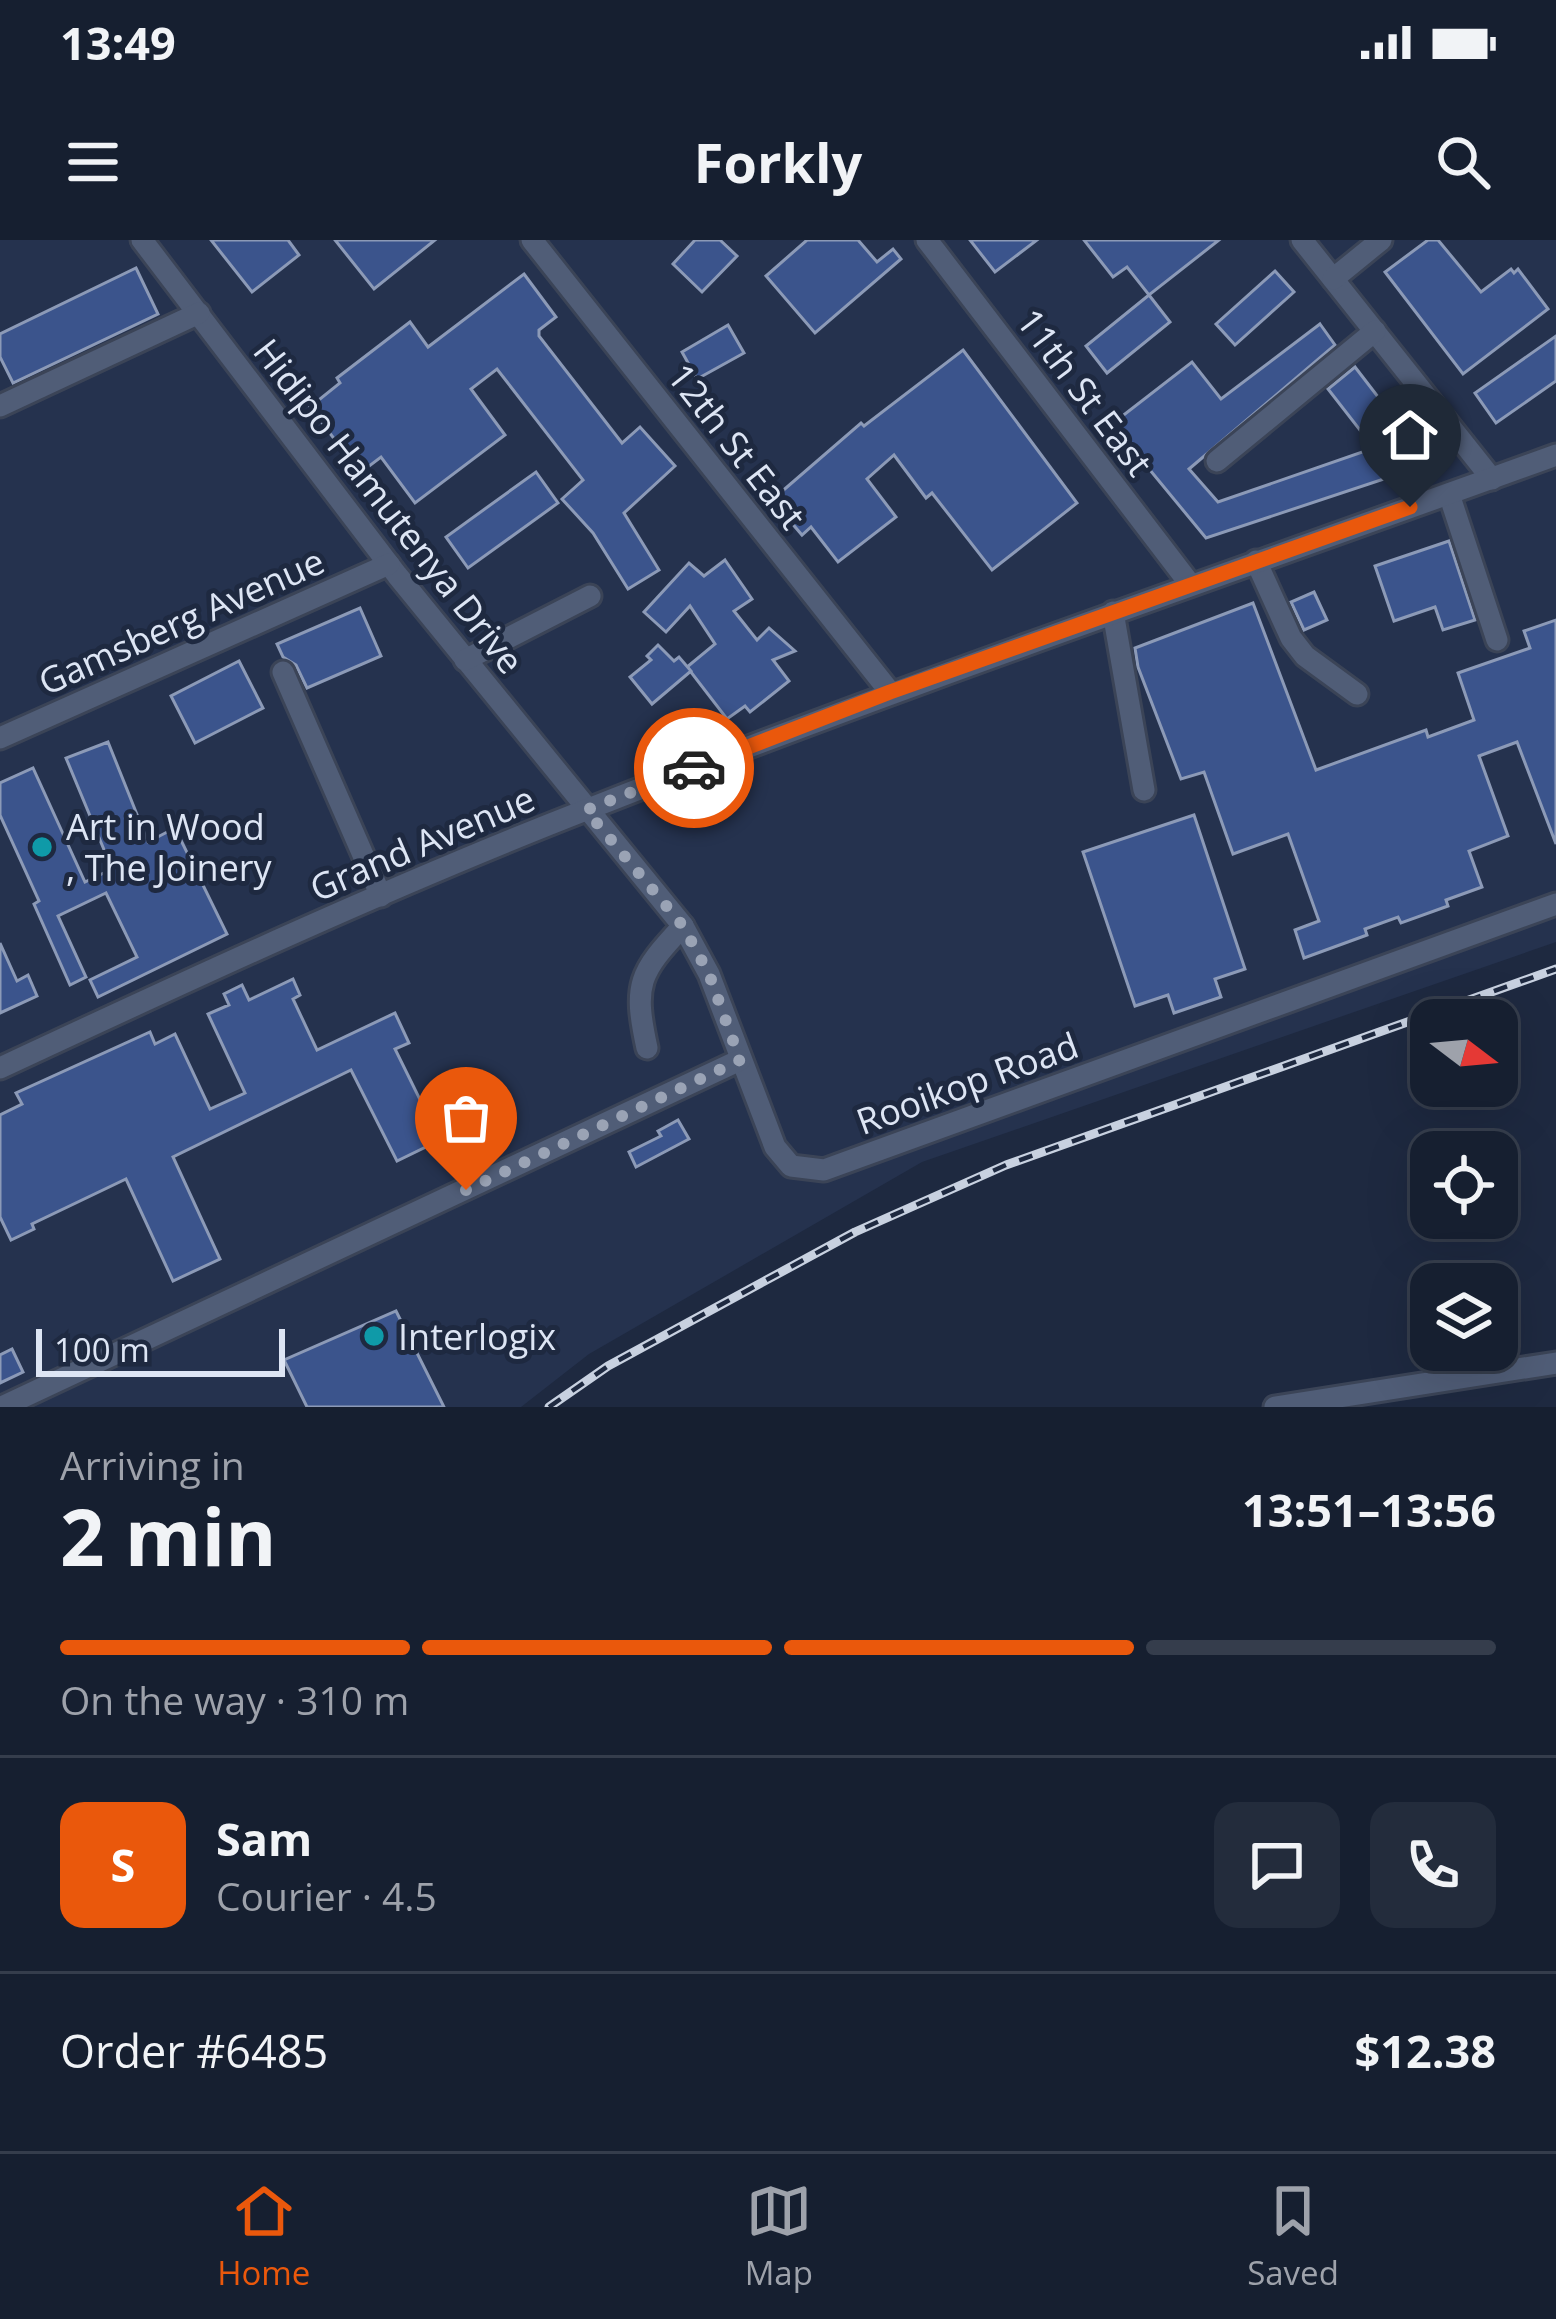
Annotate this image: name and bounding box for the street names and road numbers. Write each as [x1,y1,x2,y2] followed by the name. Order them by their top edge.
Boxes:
[1006,298,1164,486] street label: 11th St East
[243,328,535,684] street label: Hidipo Hamutenya Drive
[657,353,817,539] street label: 12th St East
[30,536,332,706] street label: Gamsberg Avenue
[302,774,542,912] street label: Grand Avenue
[849,1020,1085,1146] street label: Rooikop Road

